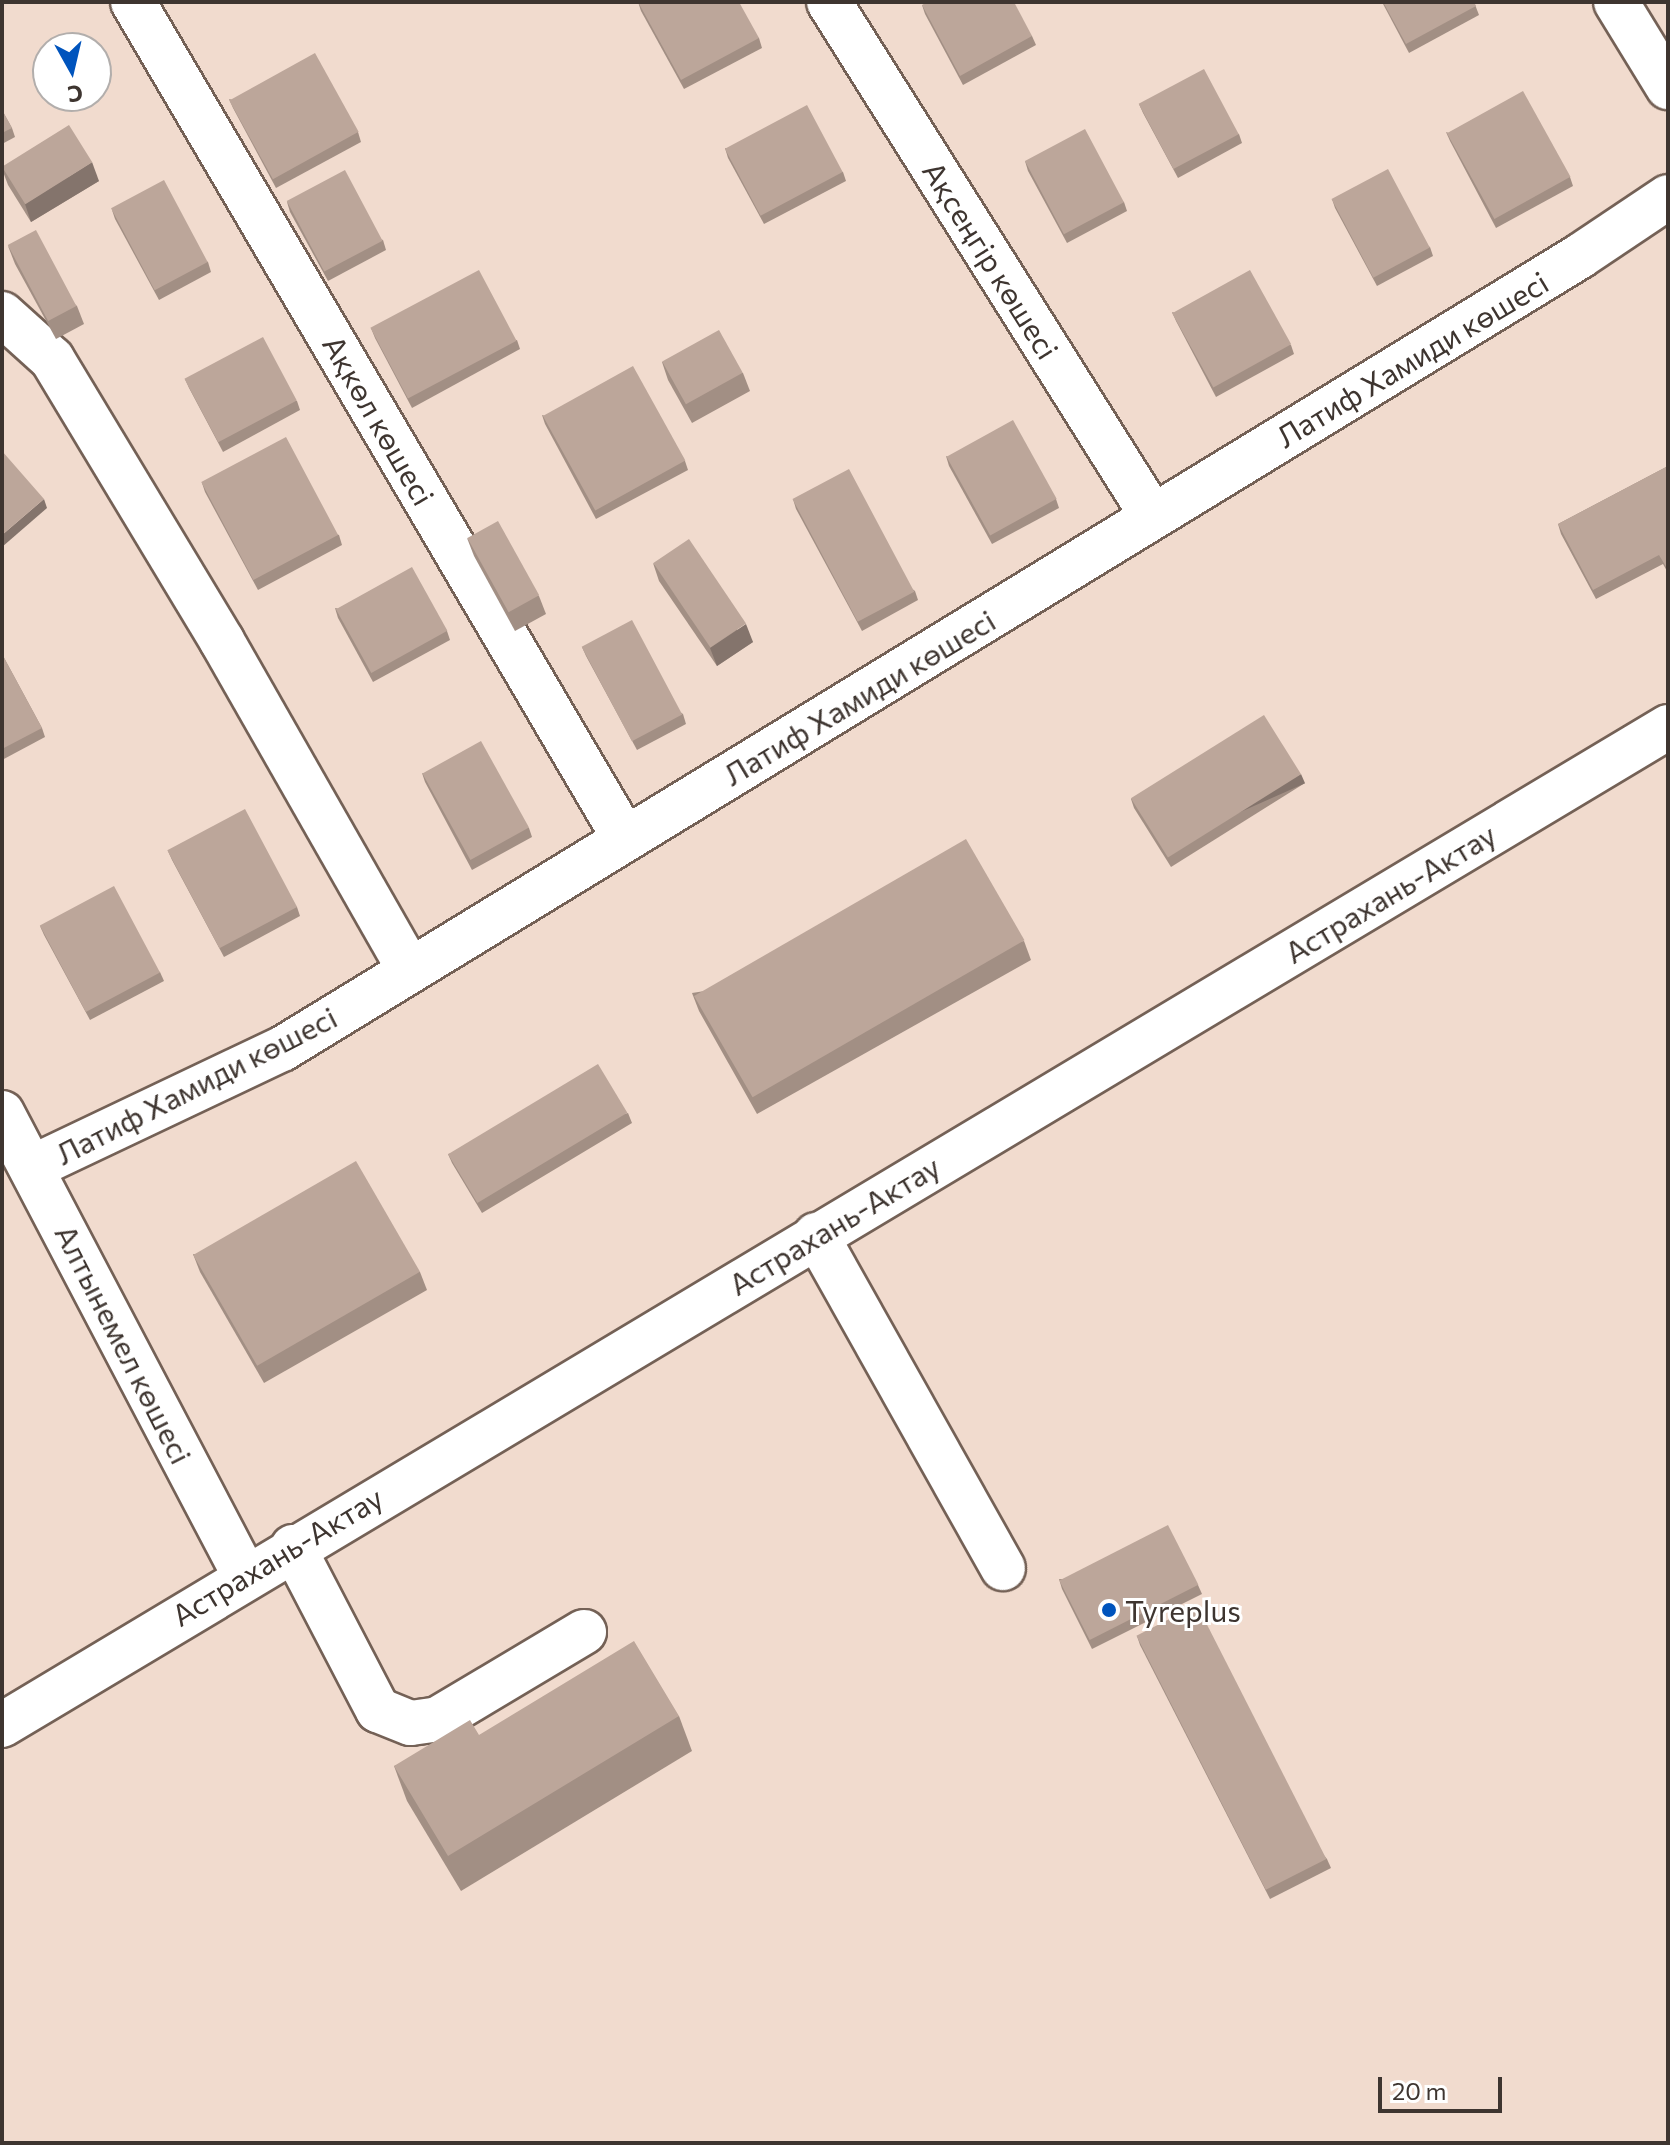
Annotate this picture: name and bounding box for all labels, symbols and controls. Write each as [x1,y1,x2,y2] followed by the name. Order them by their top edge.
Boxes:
[32,32,112,112] north arrow
[66,80,84,109] text: С
[916,155,1066,365] street label: Ақсеңгір көшесі
[1270,264,1554,454] street label: Латиф Хамиди көшесі
[316,329,442,511] street label: Ақкөл көшесі
[717,602,1001,792] street label: Латиф Хамиди көшесі
[1278,816,1502,970] street label: Астрахань-Актау
[50,999,342,1171] street label: Латиф Хамиди көшесі
[722,1148,946,1302] street label: Астрахань-Актау
[48,1218,200,1470] street label: Алтынемел көшесі
[165,1479,389,1633] street label: Астрахань-Актау
[1125,1592,1241,1628] place label: Tyreplus
[1100,1601,1118,1619] marker: Tyreplus
[1382,2061,1506,2111] scale bar
[1392,2076,1446,2105] text: 20 m

